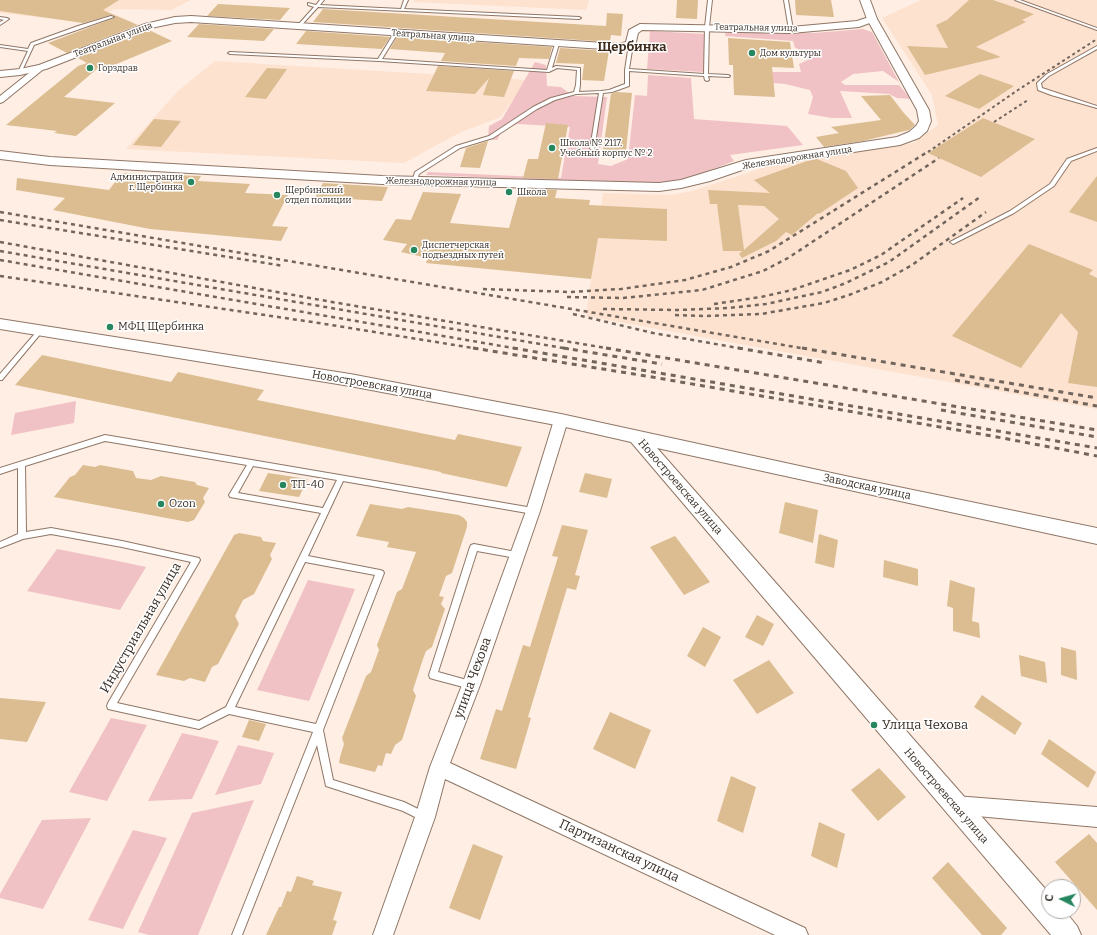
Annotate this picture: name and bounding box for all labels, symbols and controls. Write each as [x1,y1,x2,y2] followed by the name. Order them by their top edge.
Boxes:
[72,20,154,60] street label: Театральная улица
[714,22,798,34] street label: Театральная улица
[391,28,475,44] street label: Театральная улица
[597,39,667,55] district label: Щербинка
[747,48,757,58] marker: Дом культуры
[760,48,821,58] place label: Дом культуры
[85,63,95,73] marker: Горздрав
[98,63,138,73] place label: Горздрав
[560,138,652,159] place label: Школа № 2117. Учебный корпус № 2
[547,143,557,153] marker: Школа № 2117. Учебный корпус № 2
[741,144,853,172] street label: Железнодорожная улица
[110,172,183,193] place label: Администрация г. Щербинка
[385,176,497,188] street label: Железнодорожная улица
[186,177,196,187] marker: Администрация г. Щербинка
[285,185,351,206] place label: Щербинский отдел полиции
[504,187,514,197] marker: Школа
[517,187,547,197] place label: Школа
[272,190,282,200] marker: Щербинский отдел полиции
[422,240,504,261] place label: Диспетчерская подъездных путей
[409,245,419,255] marker: Диспетчерская подъездных путей
[118,320,204,334] place label: МФЦ Щербинка
[105,322,115,332] marker: МФЦ Щербинка
[311,368,433,402] street label: Новостроевская улица
[635,437,725,537] street label: Новостроевская улица
[822,471,912,503] street label: Заводская улица
[291,478,324,492] place label: ТП-40
[278,480,288,490] marker: ТП-40
[169,497,196,511] place label: Ozon
[156,499,166,509] marker: Ozon
[97,560,185,696] street label: Индустриальная улица
[451,635,495,721] street label: улица Чехова
[882,717,968,733] place label: Улица Чехова
[869,720,879,730] marker: Улица Чехова
[901,746,991,846] street label: Новостроевская улица
[556,816,682,886] street label: Партизанская улица
[1041,879,1081,919] north arrow
[1043,894,1056,902] text: С

